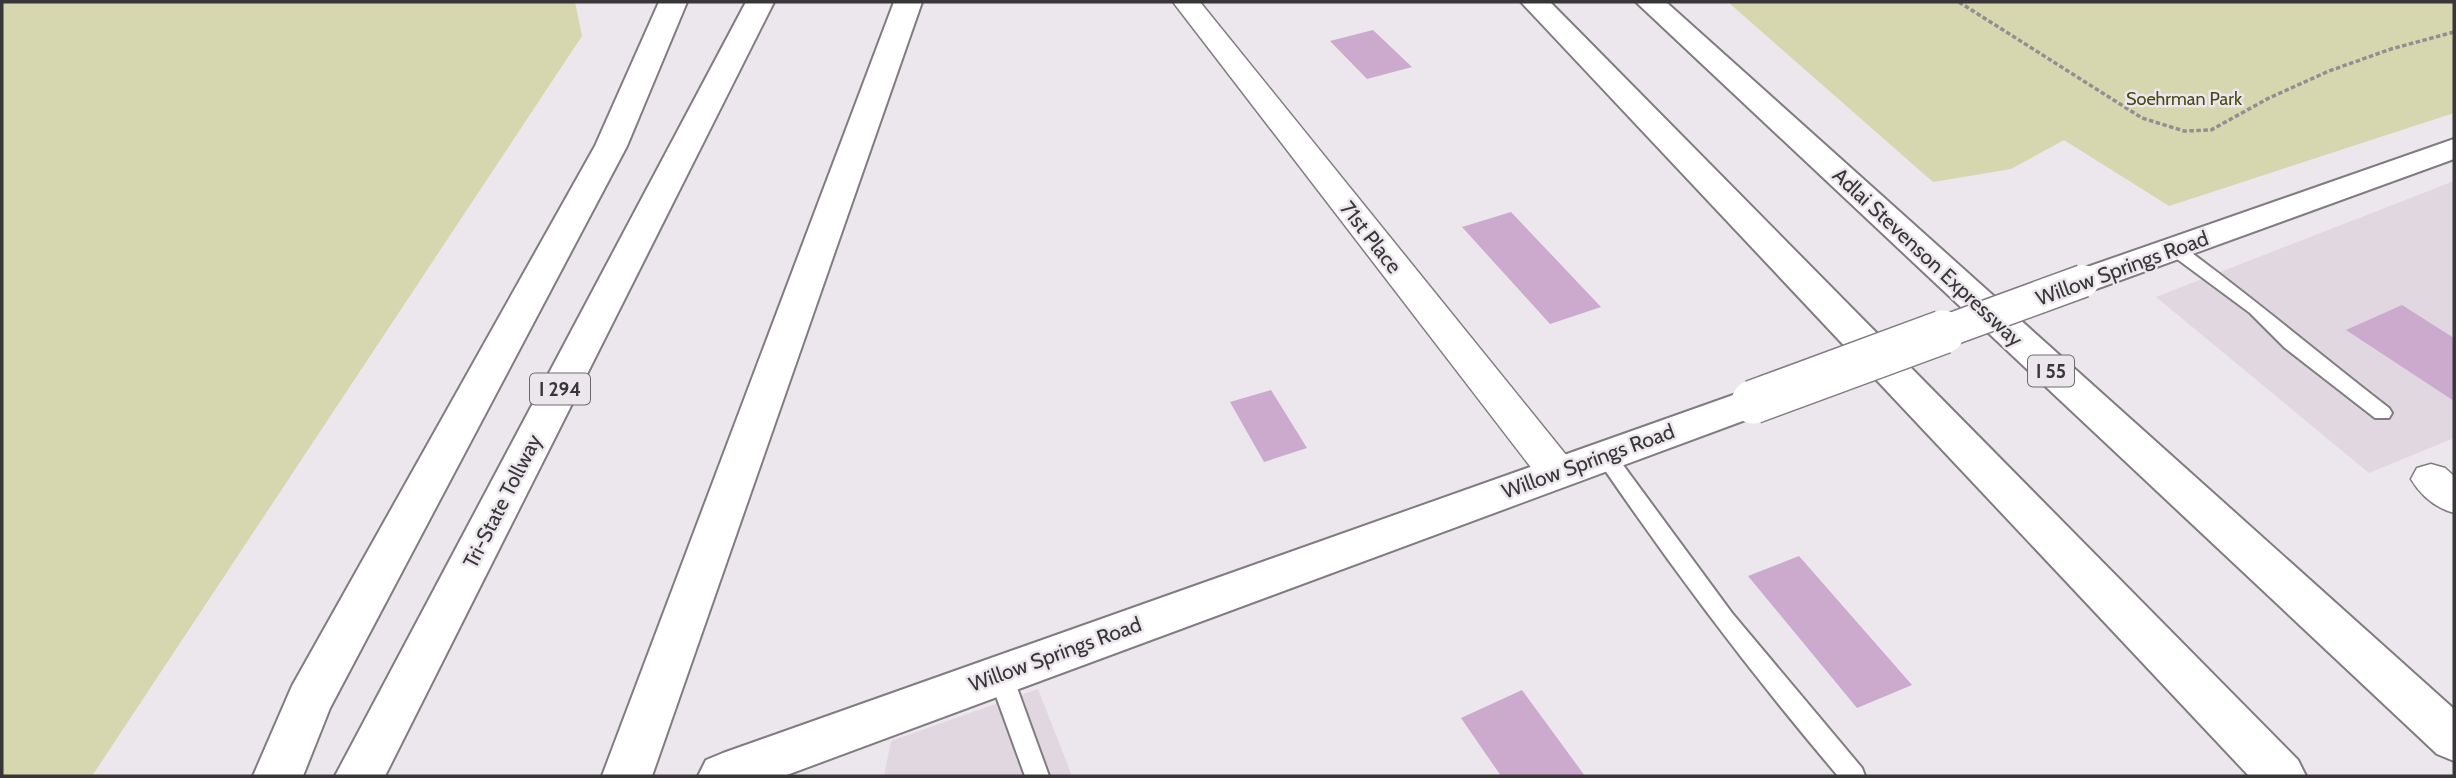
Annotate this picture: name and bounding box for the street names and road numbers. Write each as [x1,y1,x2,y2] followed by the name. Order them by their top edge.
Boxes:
[1828,162,2028,352] street label: Adlai Stevenson Expressway
[1335,196,1407,278] street label: 71st Place
[2032,225,2212,311] street label: Willow Springs Road
[2028,356,2074,386] road number: I 55
[530,374,590,404] road number: I 294
[1498,418,1678,504] street label: Willow Springs Road
[458,430,547,572] street label: Tri-State Tollway
[965,611,1145,697] street label: Willow Springs Road

